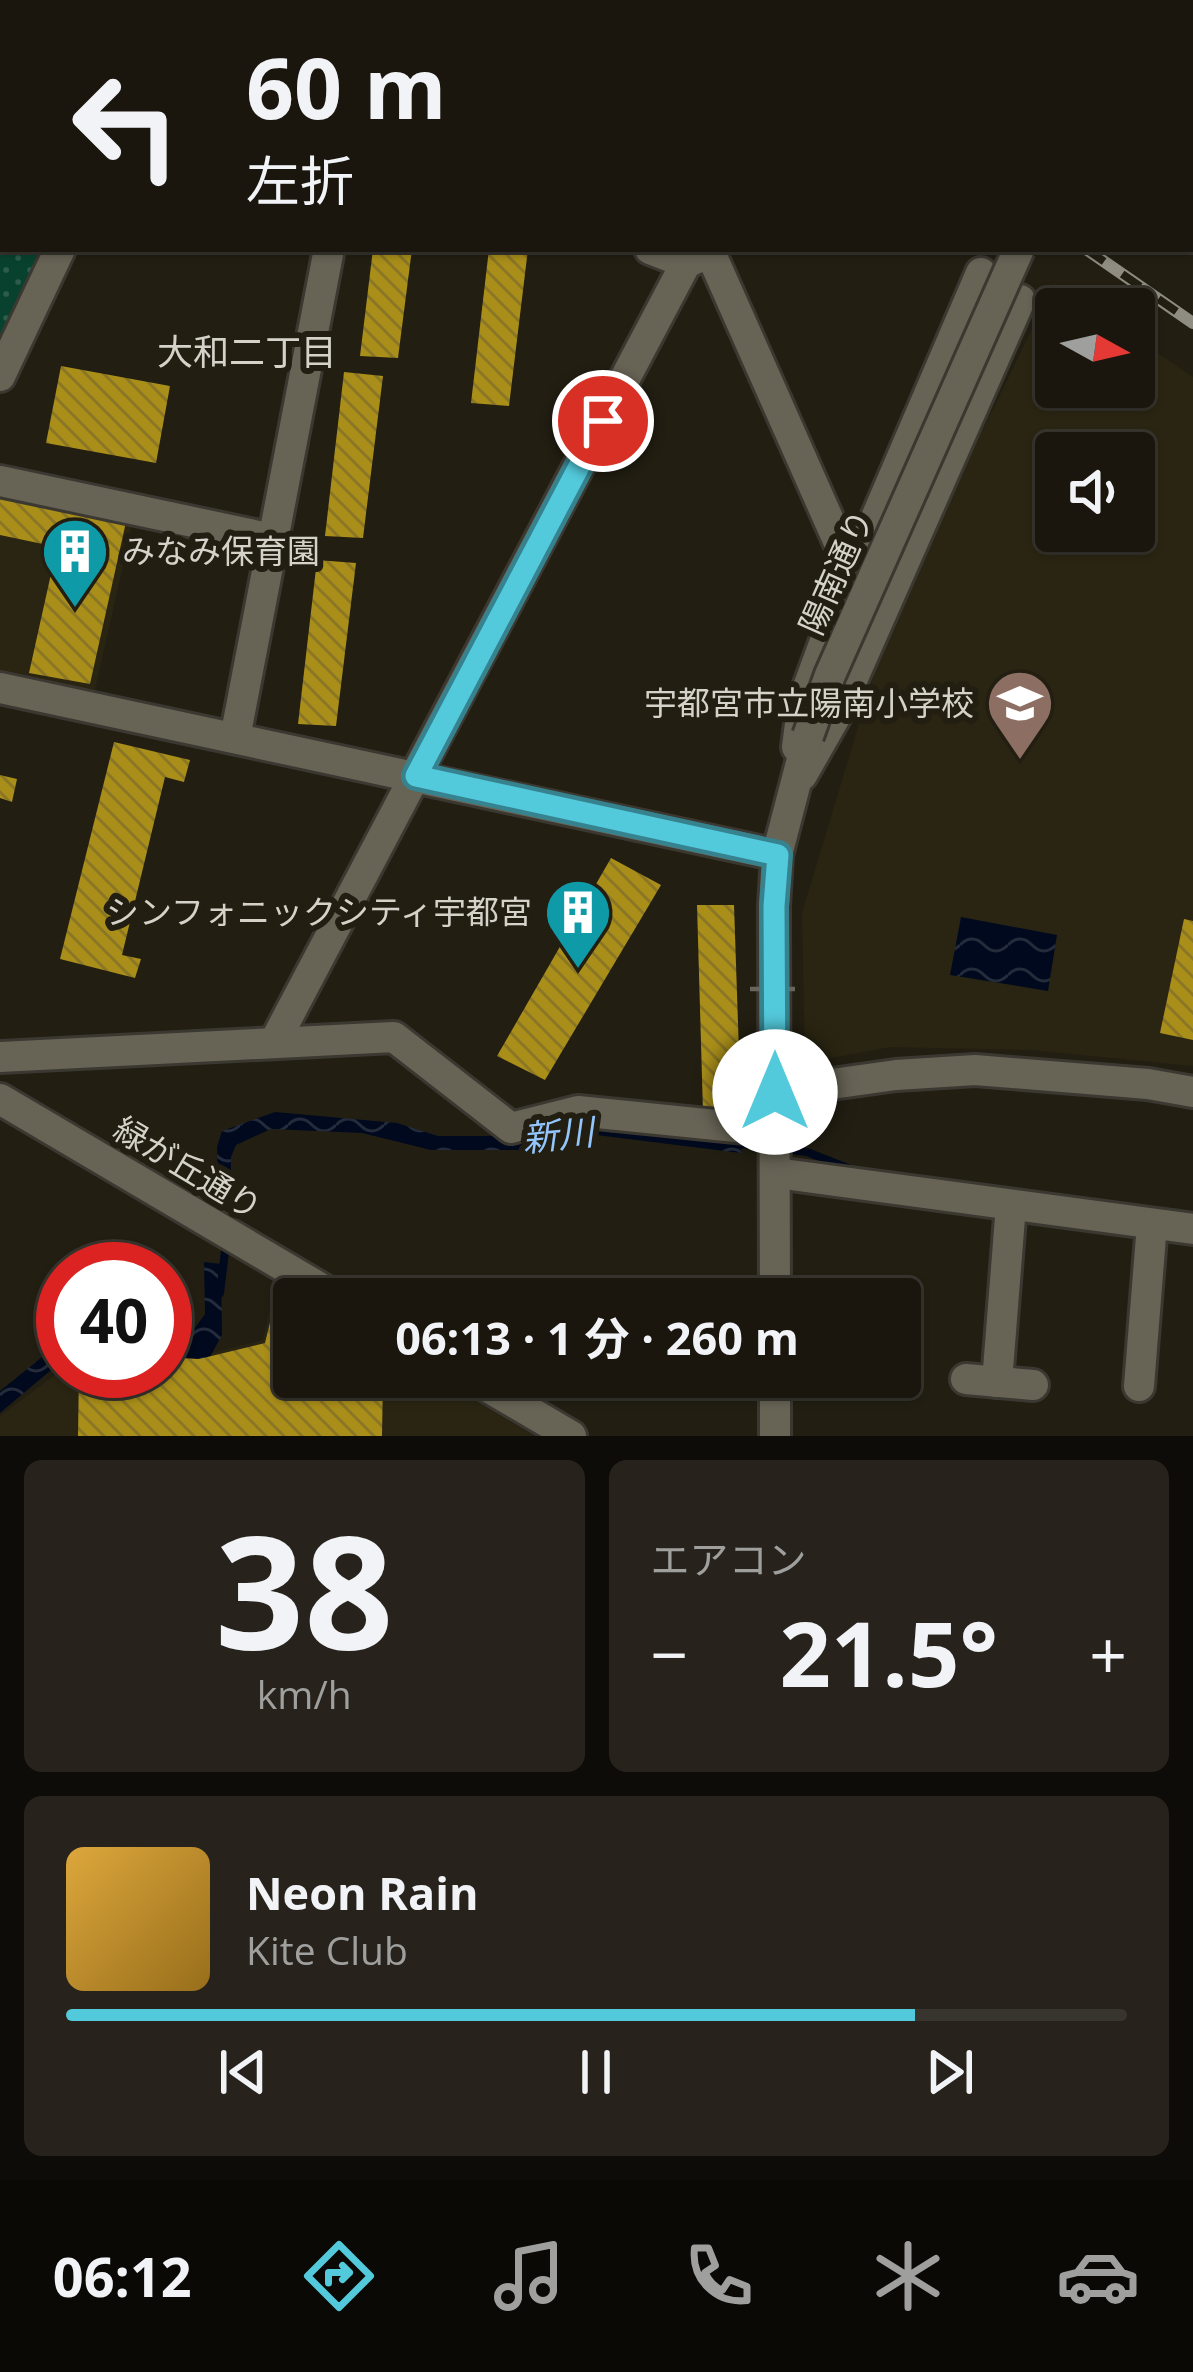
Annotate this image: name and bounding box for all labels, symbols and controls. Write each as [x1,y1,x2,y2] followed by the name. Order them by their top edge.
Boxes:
[246,29,446,144] text: 60 m
[48,48,204,204] icon: left
[246,143,354,217] text: 左折
[1035,288,1155,408] north arrow
[1035,288,1155,552] map controls
[157,327,337,376] district label: 大和二丁目
[552,370,654,472] pin
[570,388,636,454] icon: arrive
[1035,432,1155,552] button: sound
[788,502,883,641] street label: 陽南通り
[40,516,110,610] building icon: みなみ保育園
[122,528,320,573] place label: みなみ保育園
[985,668,1055,762] school or university icon: 宇都宮市立陽南小学校
[644,680,974,725] place label: 宇都宮市立陽南小学校
[543,877,613,971] building icon: シンフォニックシティ宇都宮
[106,889,532,934] place label: シンフォニックシティ宇都宮
[712,1029,838,1155] position arrow
[106,1106,271,1229] street label: 緑が丘通り
[520,1106,600,1163] water label: 新川
[36,1242,192,1398] speed limit sign: 40
[395,1307,799,1368] text: 06:13 · 1 分 · 260 m
[215,1482,393,1695] text: 38
[651,1532,807,1585] text: エアコン
[779,1591,998,1713] text: 21.5°
[651,1608,688,1698] text: −
[1089,1608,1127,1698] text: +
[257,1667,352,1720] text: km/h
[246,1862,479,1923] text: Neon Rain
[246,1923,408,1976] text: Kite Club
[210,2039,276,2105] icon: previous
[563,2039,629,2105] icon: pause
[917,2039,983,2105] icon: next
[297,2234,381,2318] icon: directions
[487,2234,571,2318] icon: music
[677,2234,761,2318] icon: phone
[866,2234,950,2318] icon: climate
[1056,2234,1140,2318] icon: car
[53,2239,192,2313] text: 06:12

